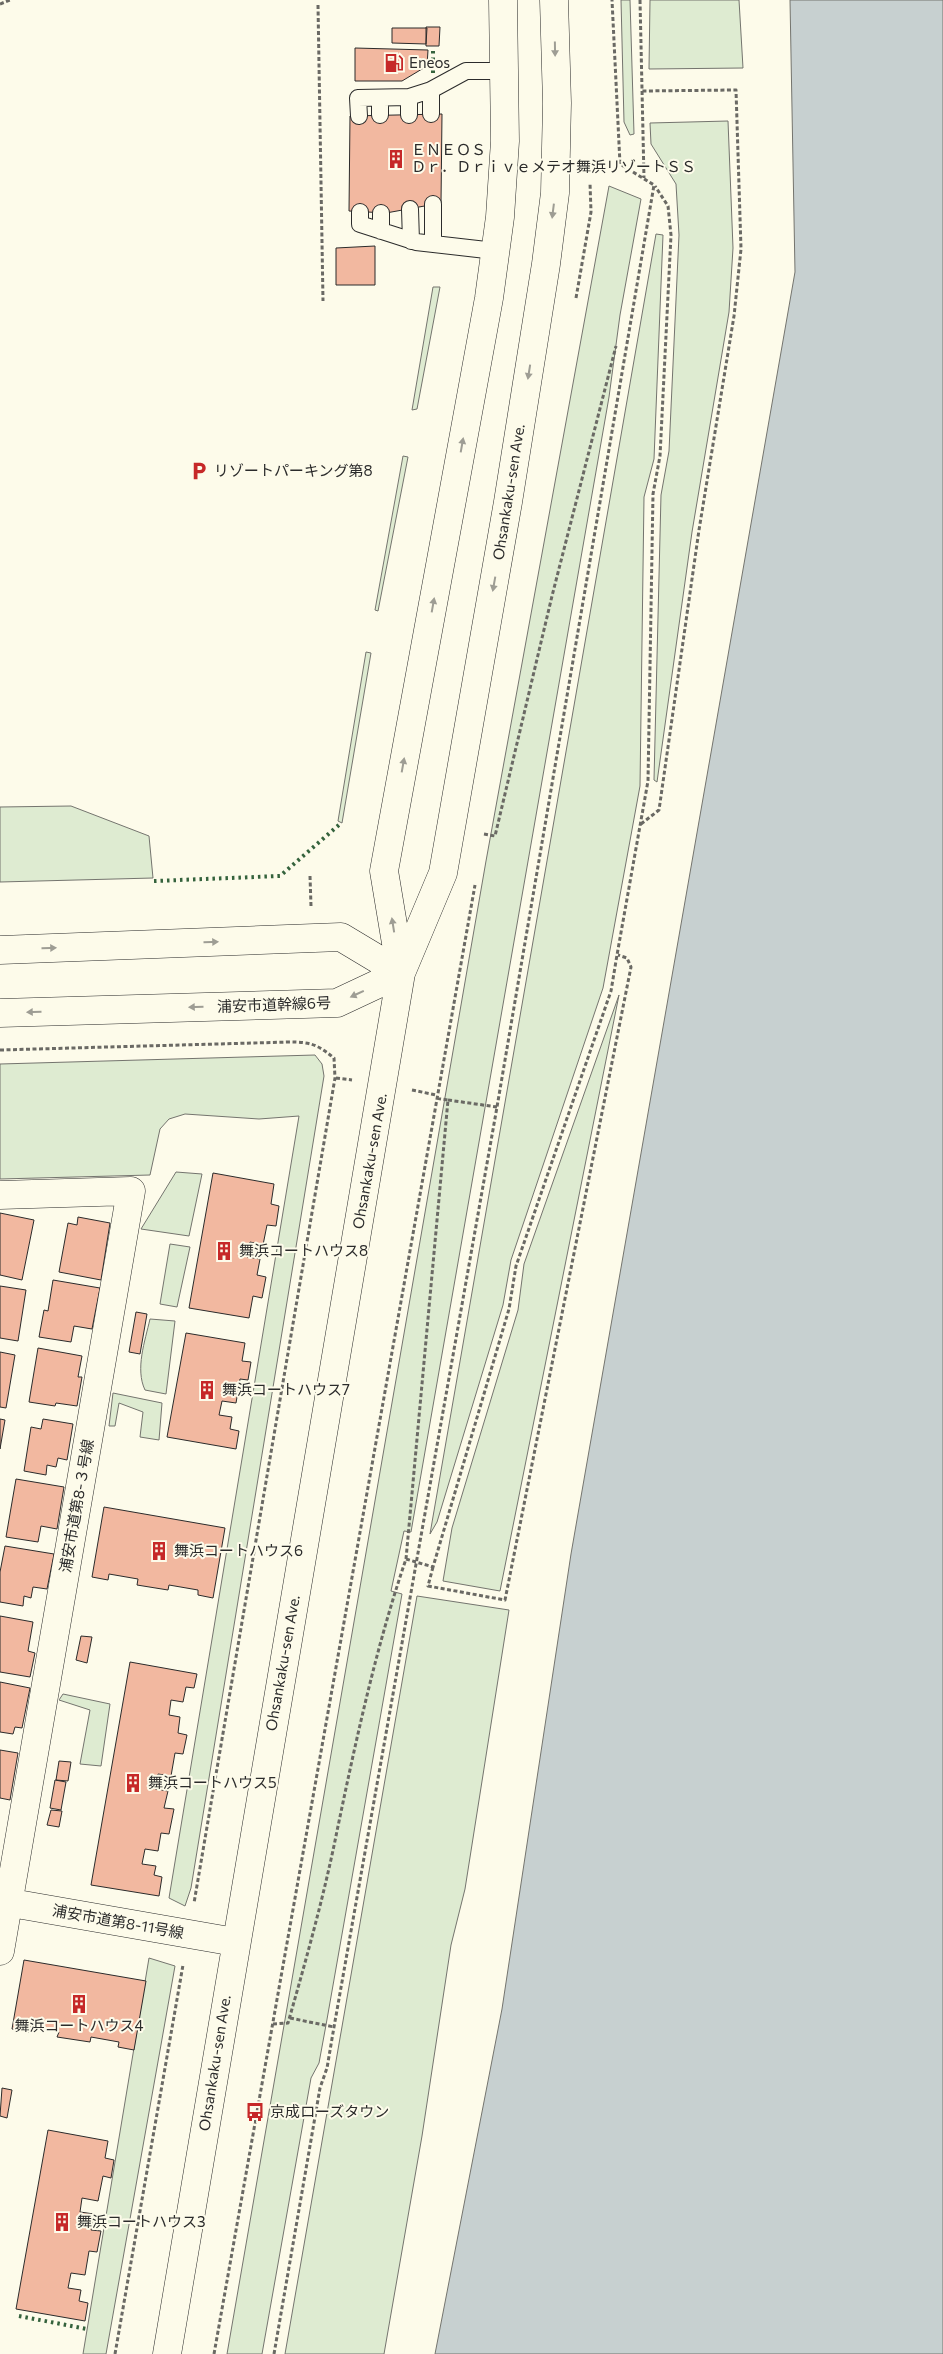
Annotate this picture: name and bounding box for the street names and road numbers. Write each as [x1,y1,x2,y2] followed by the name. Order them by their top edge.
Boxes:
[488,422,528,561] street label: Ohsankaku-sen Ave.
[217,993,331,1015] street label: 浦安市道幹線6号
[348,1091,390,1230] street label: Ohsankaku-sen Ave.
[55,1438,97,1574] street label: 浦安市道第8-３号線
[261,1593,303,1732] street label: Ohsankaku-sen Ave.
[51,1901,185,1941] street label: 浦安市道第8-11号線
[194,1993,234,2132] street label: Ohsankaku-sen Ave.

